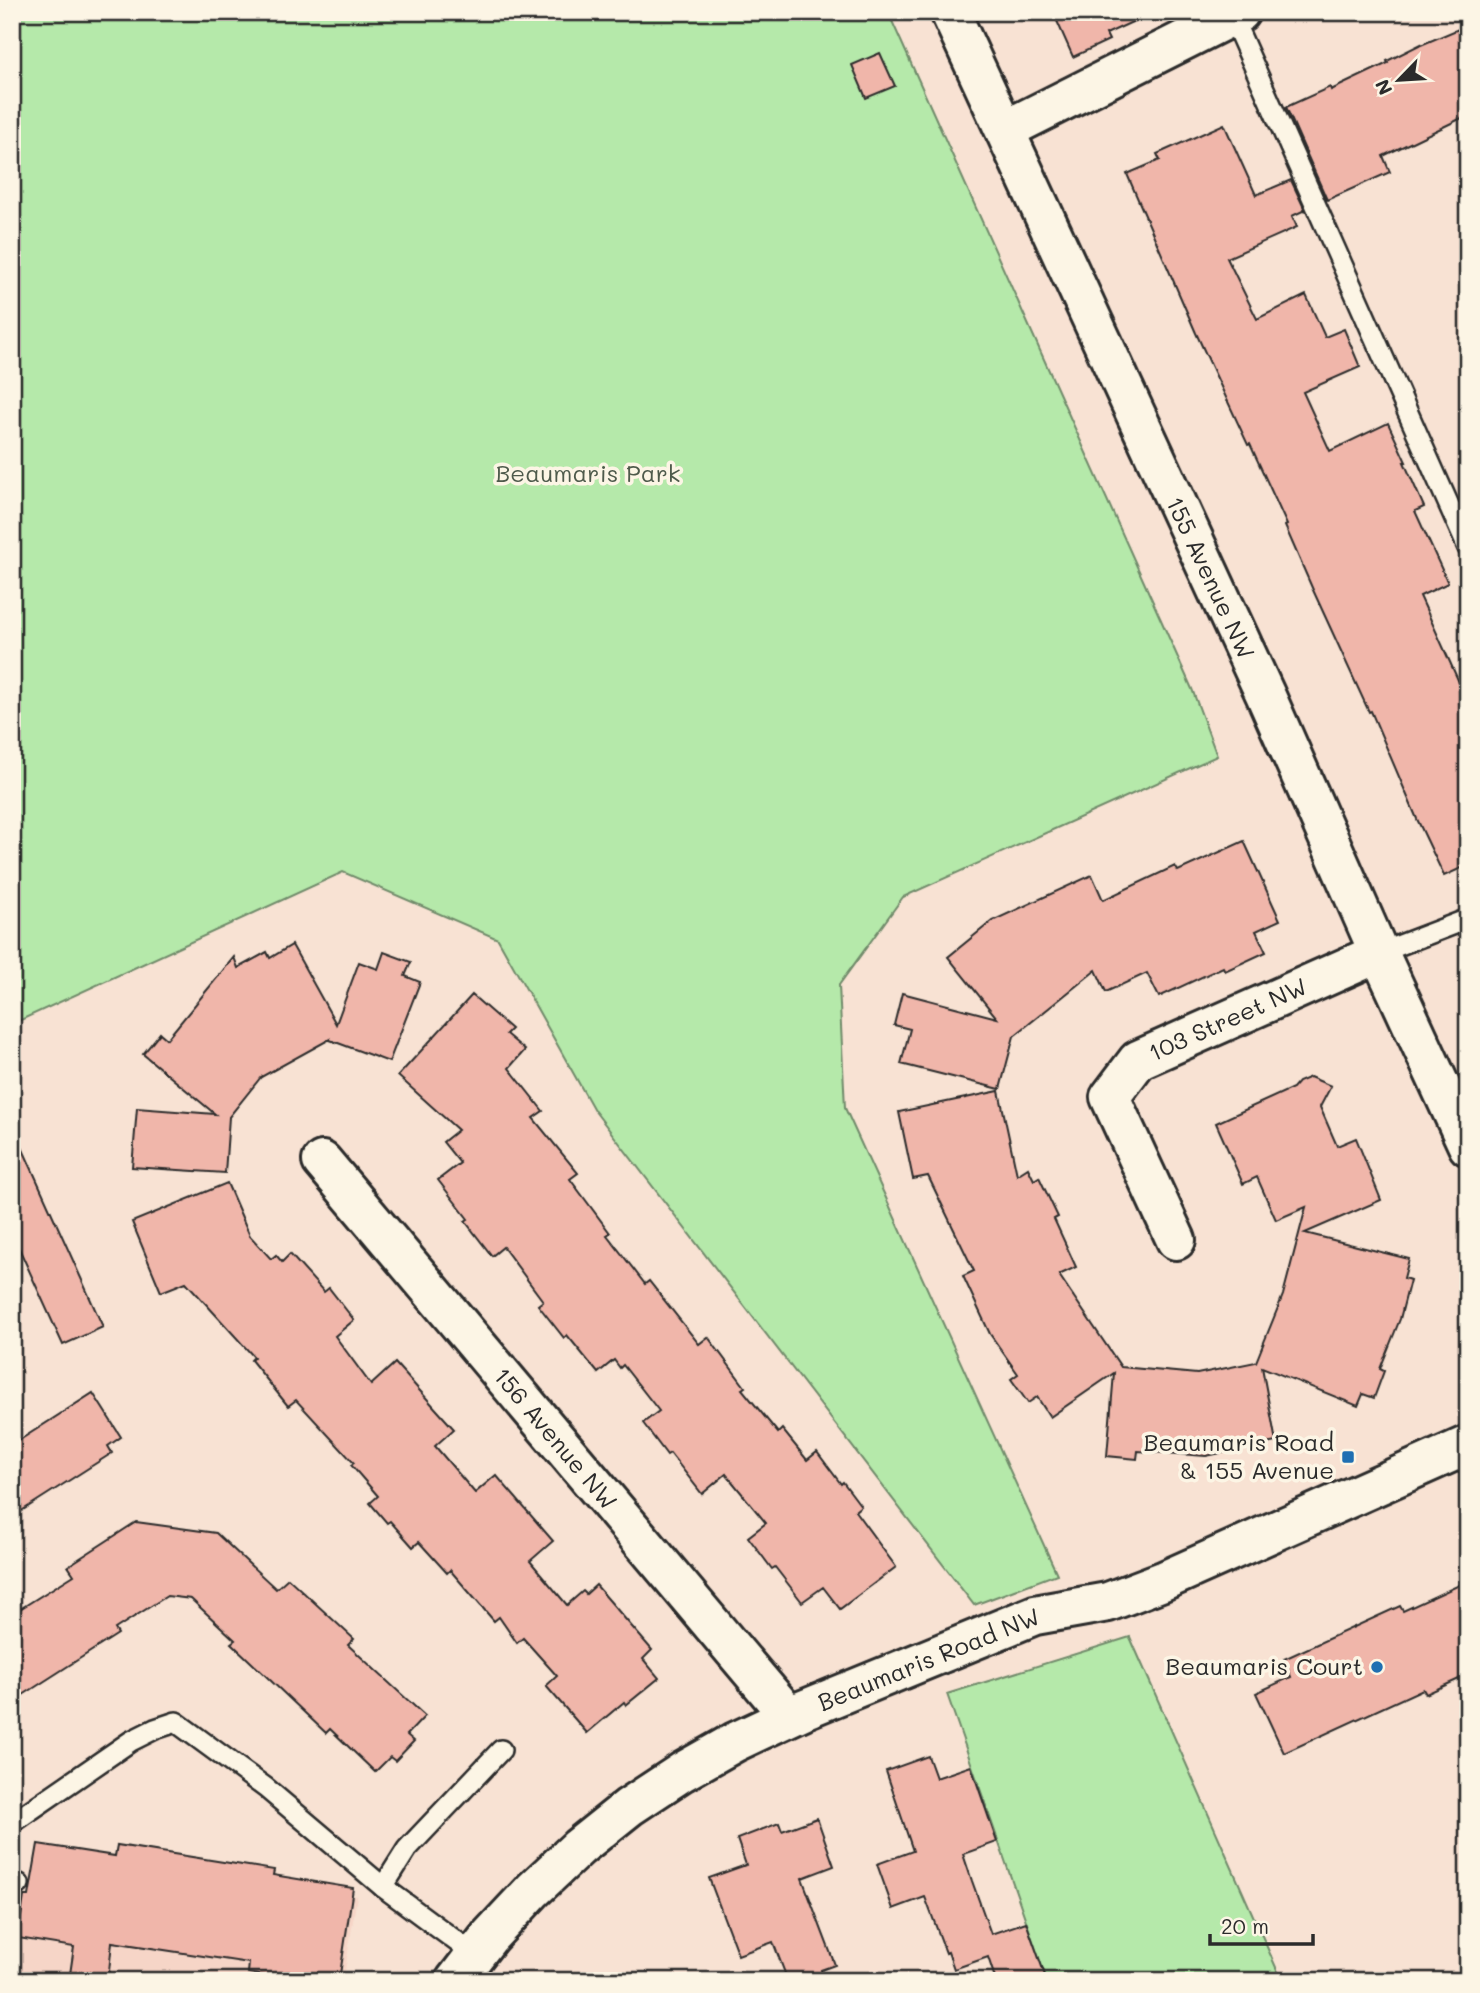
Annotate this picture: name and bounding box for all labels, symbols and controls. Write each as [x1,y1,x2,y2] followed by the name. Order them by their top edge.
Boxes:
[1364,46,1434,116] north arrow
[1369,76,1398,99] text: N
[495,457,681,488] park label: Beaumaris Park
[1160,491,1263,664] street label: 155 Avenue NW
[1143,970,1311,1067] street label: 103 Street NW
[488,1361,625,1516] street label: 156 Avenue NW
[1144,1426,1334,1485] place label: Beaumaris Road & 155 Avenue
[1340,1449,1356,1465] marker: Beaumaris Road & 155 Avenue
[813,1600,1044,1717] street label: Beaumaris Road NW
[1165,1650,1363,1681] place label: Beaumaris Court
[1369,1659,1385,1675] marker: Beaumaris Court
[1210,1902,1314,1946] scale bar
[1221,1912,1269,1939] text: 20 m

